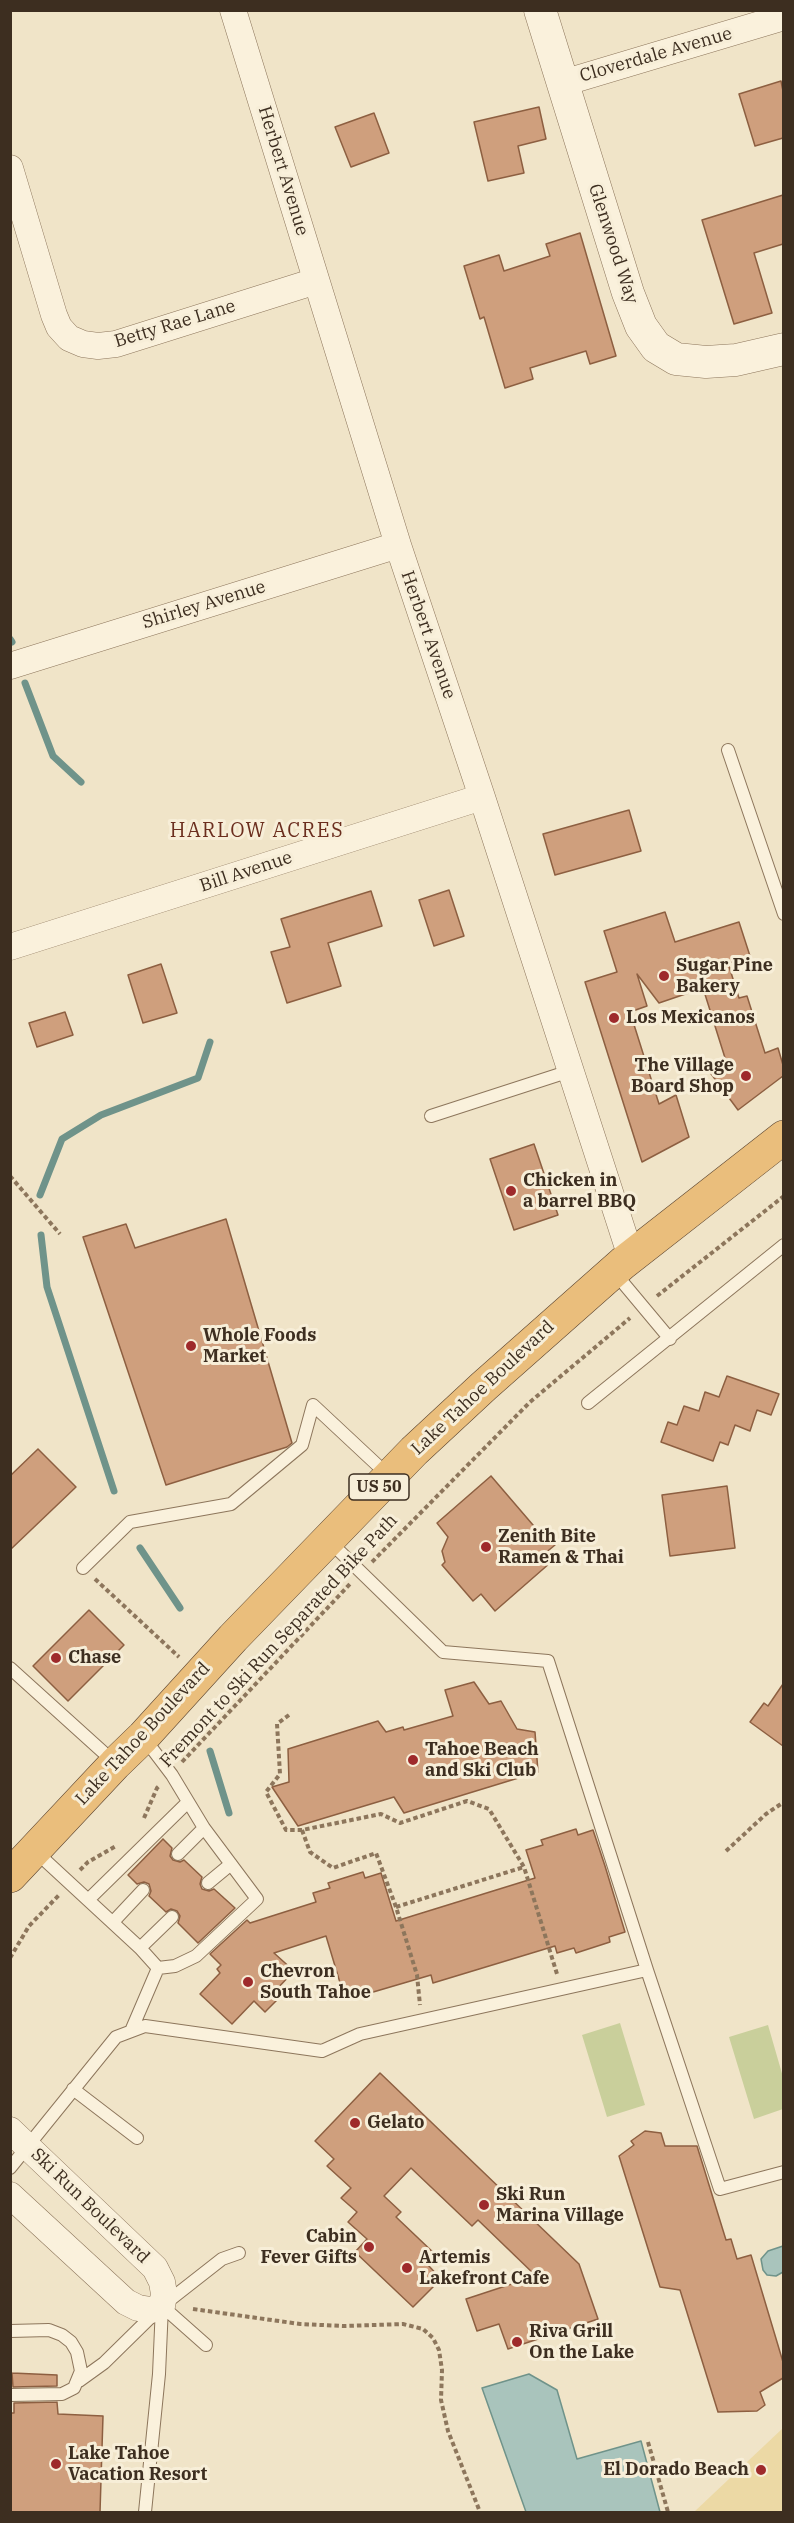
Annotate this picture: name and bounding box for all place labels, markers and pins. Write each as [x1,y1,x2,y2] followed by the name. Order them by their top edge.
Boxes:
[676,955,773,998] place label: Sugar Pine Bakery
[657,969,671,983] marker: Sugar Pine Bakery
[626,1007,755,1029] place label: Los Mexicanos
[607,1011,621,1025] marker: Los Mexicanos
[631,1055,734,1098] place label: The Village Board Shop
[739,1069,753,1083] marker: The Village Board Shop
[523,1170,636,1212] place label: Chicken in a barrel BBQ
[504,1184,518,1198] marker: Chicken in a barrel BBQ
[203,1325,316,1368] place label: Whole Foods Market
[184,1339,198,1353] marker: Whole Foods Market
[498,1526,624,1568] place label: Zenith Bite Ramen & Thai
[479,1540,493,1554] marker: Zenith Bite Ramen & Thai
[68,1647,121,1669] place label: Chase
[49,1651,63,1665] marker: Chase
[425,1739,539,1782] place label: Tahoe Beach and Ski Club
[406,1753,420,1767] marker: Tahoe Beach and Ski Club
[260,1961,371,2004] place label: Chevron South Tahoe
[241,1975,255,1989] marker: Chevron South Tahoe
[367,2112,424,2134] place label: Gelato
[348,2116,362,2130] marker: Gelato
[496,2184,624,2226] place label: Ski Run Marina Village
[477,2198,491,2212] marker: Ski Run Marina Village
[261,2226,357,2268] place label: Cabin Fever Gifts
[362,2240,376,2254] marker: Cabin Fever Gifts
[419,2247,549,2290] place label: Artemis Lakefront Cafe
[400,2261,414,2275] marker: Artemis Lakefront Cafe
[529,2321,634,2364] place label: Riva Grill On the Lake
[510,2335,524,2349] marker: Riva Grill On the Lake
[68,2443,207,2486] place label: Lake Tahoe Vacation Resort
[49,2457,63,2471] marker: Lake Tahoe Vacation Resort
[603,2459,749,2481] place label: El Dorado Beach
[754,2463,768,2477] marker: El Dorado Beach

